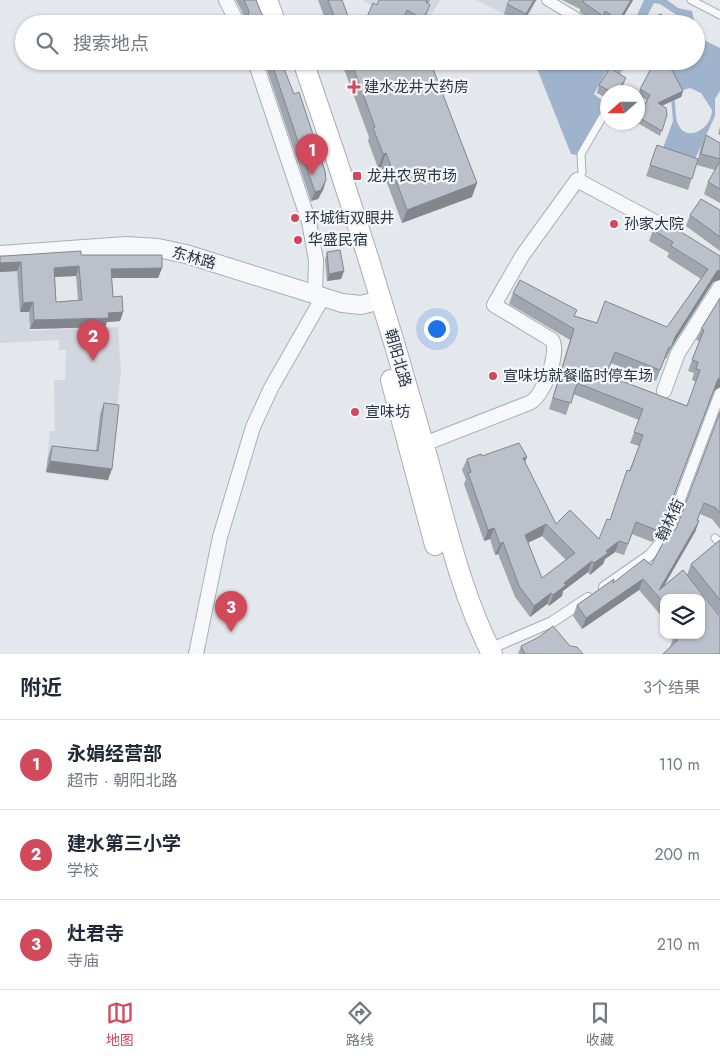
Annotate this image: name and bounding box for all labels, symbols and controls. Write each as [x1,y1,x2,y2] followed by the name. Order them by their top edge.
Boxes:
[15,15,705,70] search box
[33,29,61,57] icon: search
[73,30,149,57] text: 搜索地点
[364,76,469,98] place label: 建水龙井大药房
[348,81,360,93] marker: 建水龙井大药房
[600,85,645,130] north arrow
[296,134,328,175] pin: 1
[367,165,457,187] place label: 龙井农贸市场
[351,170,363,182] marker: 龙井农贸市场
[305,207,395,229] place label: 环城街双眼井
[289,212,301,224] marker: 环城街双眼井
[624,213,684,235] place label: 孙家大院
[608,218,620,230] marker: 孙家大院
[308,229,368,251] place label: 华盛民宿
[292,234,304,246] marker: 华盛民宿
[169,241,219,275] street label: 东林路
[424,316,450,342] your location
[77,320,109,361] pin: 2
[379,326,417,390] street label: 朝阳北路
[503,365,653,387] place label: 宣味坊就餐临时停车场
[487,370,499,382] marker: 宣味坊就餐临时停车场
[365,401,410,423] place label: 宣味坊
[349,406,361,418] marker: 宣味坊
[651,495,689,545] street label: 翰林街
[215,591,247,632] pin: 3
[660,594,705,639] map controls
[660,594,705,639] button: layers
[20,673,62,703] text: 附近
[643,676,700,699] text: 3个结果
[67,740,162,767] text: 永娟经营部
[32,753,40,776] text: 1
[659,753,700,776] text: 110 m
[67,769,177,792] text: 超市 · 朝阳北路
[67,830,181,857] text: 建水第三小学
[31,843,41,866] text: 2
[654,843,700,866] text: 200 m
[67,859,99,882] text: 学校
[67,920,124,947] text: 灶君寺
[31,933,41,956] text: 3
[657,933,700,956] text: 210 m
[67,949,99,972] text: 寺庙
[106,999,134,1050] tab: 地图
[346,999,374,1050] tab: 路线
[586,999,614,1050] tab: 收藏

